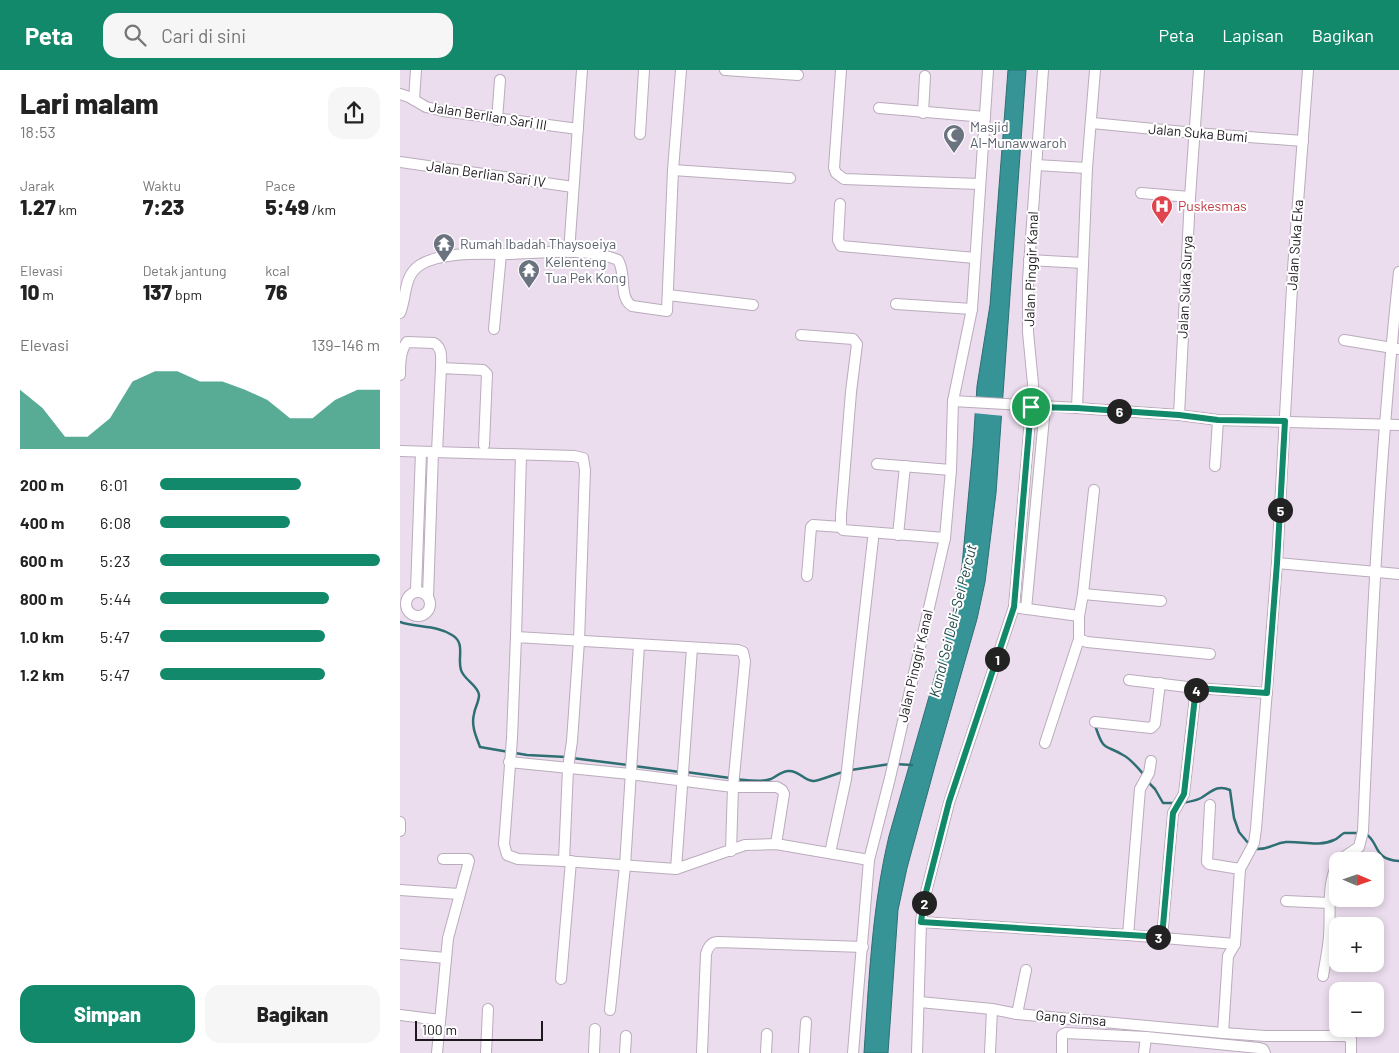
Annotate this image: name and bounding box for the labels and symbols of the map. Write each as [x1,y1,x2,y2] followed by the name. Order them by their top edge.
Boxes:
[428,98,548,133] street label: Jalan Berlian Sari III
[970,118,1067,151] place label: Masjid Al-Munawwaroh
[1148,120,1248,145] street label: Jalan Suka Bumi
[942,123,966,154] mosque icon: Masjid Al-Munawwaroh
[425,157,547,190] street label: Jalan Berlian Sari IV
[1150,194,1174,225] hospital icon: Puskesmas
[1178,197,1247,214] place label: Puskesmas
[1283,199,1306,291] street label: Jalan Suka Eka
[1020,211,1041,327] street label: Jalan Pinggir Kanal
[432,232,456,263] temple icon: Rumah Ibadah Thaysoeiya
[460,235,616,252] place label: Rumah Ibadah Thaysoeiya
[1173,235,1196,339] street label: Jalan Suka Surya
[545,253,626,286] place label: Kelenteng Tua Pek Kong
[517,258,541,289] temple icon: Kelenteng Tua Pek Kong
[1010,386,1052,428] pin
[1106,398,1132,424] pin: 6
[1268,498,1292,522] pin: 5
[924,542,980,699] water label: Kanal Sei Deli–Sei Percut
[893,608,936,724] street label: Jalan Pinggir Kanal
[984,646,1010,672] pin: 1
[1184,678,1208,702] pin: 4
[1329,852,1384,908] north arrow
[912,890,936,916] pin: 2
[1146,924,1170,950] pin: 3
[1035,1006,1107,1029] street label: Gang Simsa
[415,1018,542,1041] scale bar

